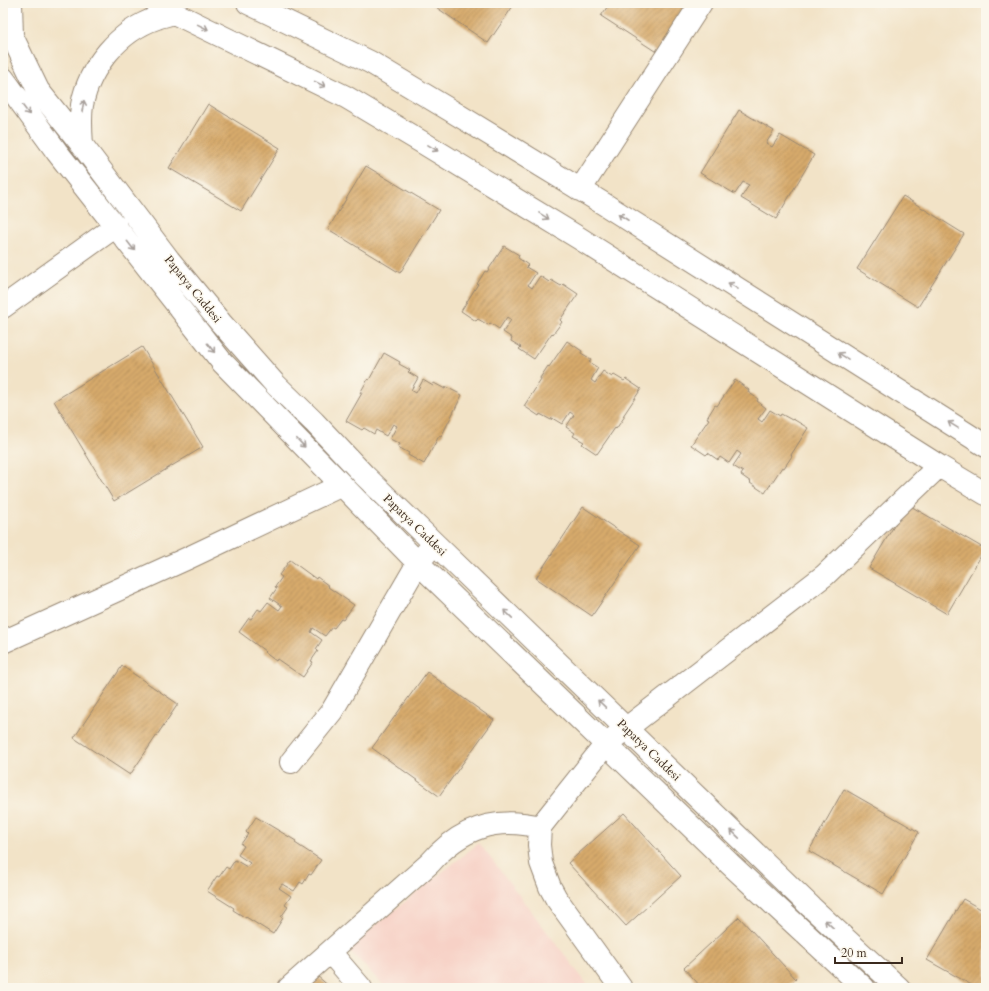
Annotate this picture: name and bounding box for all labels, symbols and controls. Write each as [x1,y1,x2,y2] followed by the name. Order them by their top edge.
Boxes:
[197,24,209,31] one-way arrow
[314,81,326,88] one-way arrow
[79,100,87,113] one-way arrow
[22,104,30,115] one-way arrow
[427,145,439,153] one-way arrow
[538,213,550,221] one-way arrow
[618,213,629,221] one-way arrow
[127,240,136,251] one-way arrow
[161,252,226,327] street label: Papatya Caddesi
[727,282,739,290] one-way arrow
[207,343,216,354] one-way arrow
[838,352,849,360] one-way arrow
[948,421,959,429] one-way arrow
[296,438,306,448] one-way arrow
[380,491,451,560] street label: Papatya Caddesi
[503,609,513,619] one-way arrow
[597,699,607,709] one-way arrow
[614,716,685,785] street label: Papatya Caddesi
[730,829,740,839] one-way arrow
[824,919,834,928] one-way arrow
[835,939,902,965] scale bar
[841,945,868,961] text: 20 m

